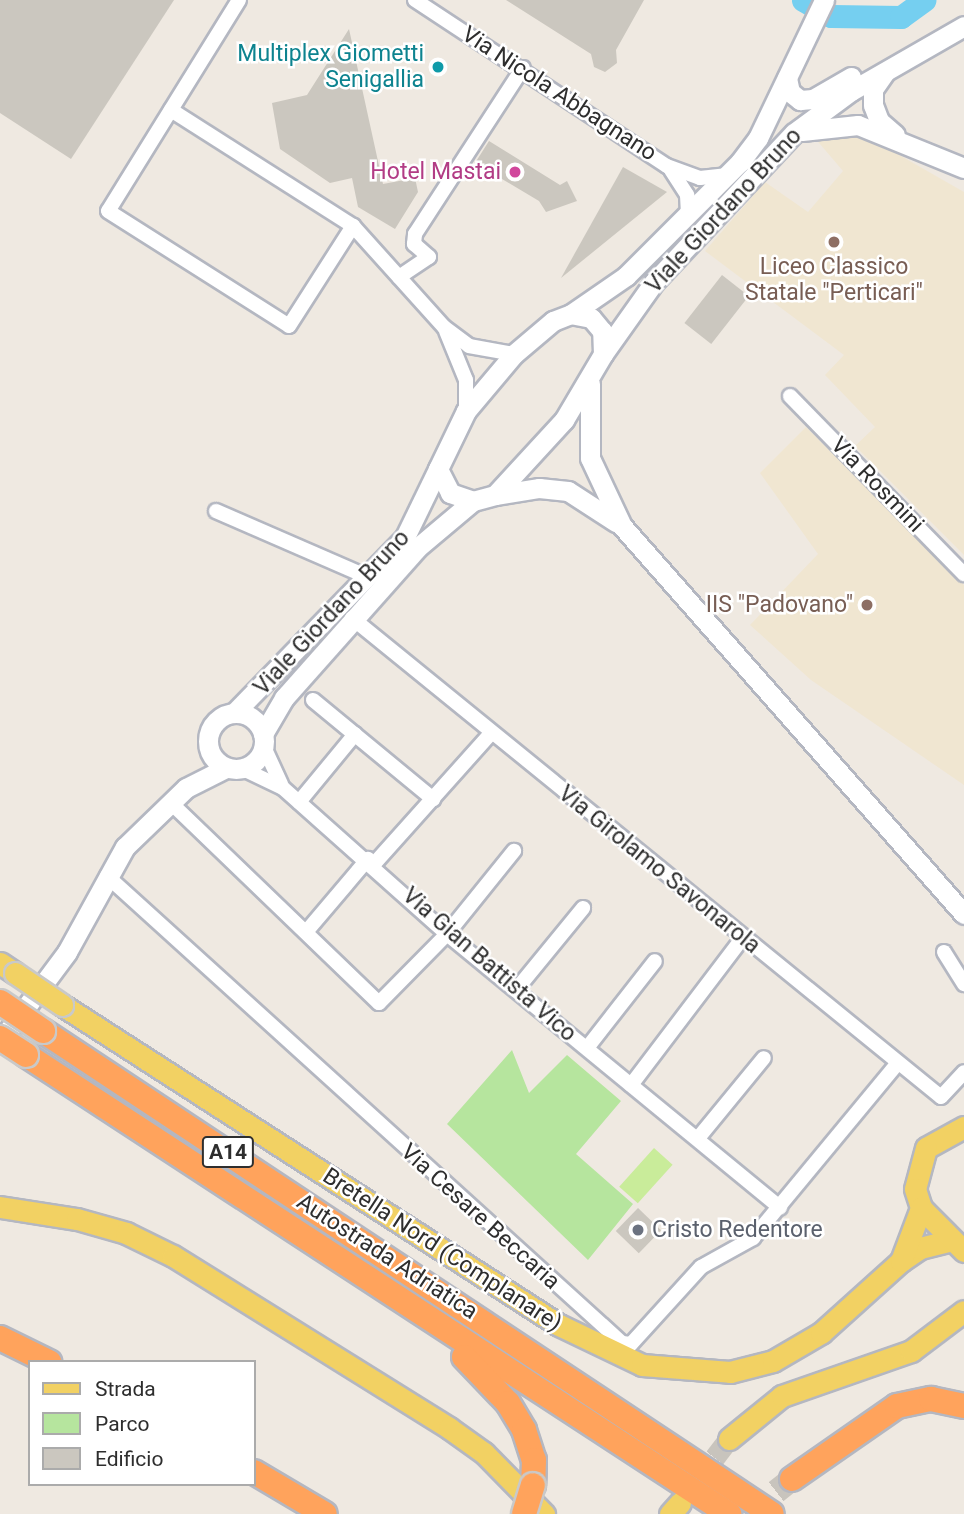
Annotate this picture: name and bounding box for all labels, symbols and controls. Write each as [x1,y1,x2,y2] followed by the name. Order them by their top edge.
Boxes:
[456,21,662,167] street label: Via Nicola Abbagnano
[237,40,424,94] place label: Multiplex Giometti Senigallia
[430,59,446,75] marker: Multiplex Giometti Senigallia
[640,123,808,299] street label: Viale Giordano Bruno
[370,158,501,186] place label: Hotel Mastai
[507,164,523,180] marker: Hotel Mastai
[826,234,842,250] marker: Liceo Classico Statale "Perticari"
[745,253,923,307] place label: Liceo Classico Statale "Perticari"
[825,432,929,538] street label: Via Rosmini
[248,525,416,701] street label: Viale Giordano Bruno
[706,591,853,619] place label: IIS "Padovano"
[859,597,875,613] marker: IIS "Padovano"
[553,780,765,960] street label: Via Girolamo Savonarola
[397,882,581,1048] street label: Via Gian Battista Vico
[202,1134,254,1170] road number: A14
[395,1138,565,1296] street label: Via Cesare Beccaria
[317,1162,567,1338] street label: Bretella Nord (Complanare)
[291,1188,483,1326] street label: Autostrada Adriatica
[652,1216,823,1244] place label: Cristo Redentore
[630,1222,646,1238] marker: Cristo Redentore
[28,1360,256,1486] legend
[95,1377,156,1401] text: Strada
[95,1412,149,1436] text: Parco
[95,1447,163,1471] text: Edificio

